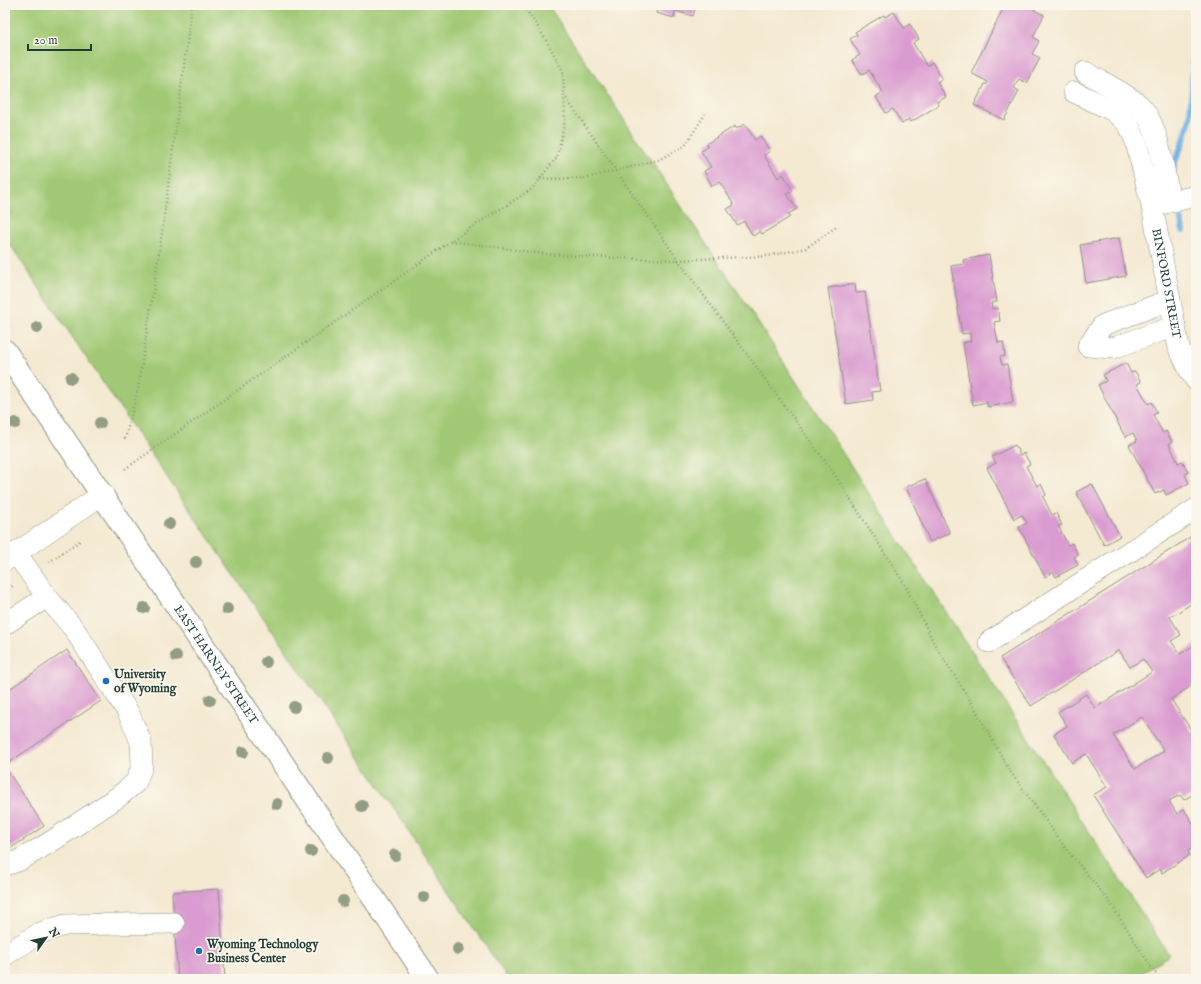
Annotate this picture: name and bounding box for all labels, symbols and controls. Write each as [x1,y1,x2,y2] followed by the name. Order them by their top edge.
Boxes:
[28,26,91,52] scale bar
[34,33,57,48] text: 20 m
[1148,227,1184,340] street label: BINFORD STREET
[170,602,261,727] street label: EAST HARNEY STREET
[113,667,177,697] place label: University of Wyoming
[101,676,111,686] marker: University of Wyoming
[26,918,66,958] north arrow
[45,924,62,941] text: N
[206,937,320,966] place label: Wyoming Technology Business Center
[194,946,204,956] marker: Wyoming Technology Business Center

